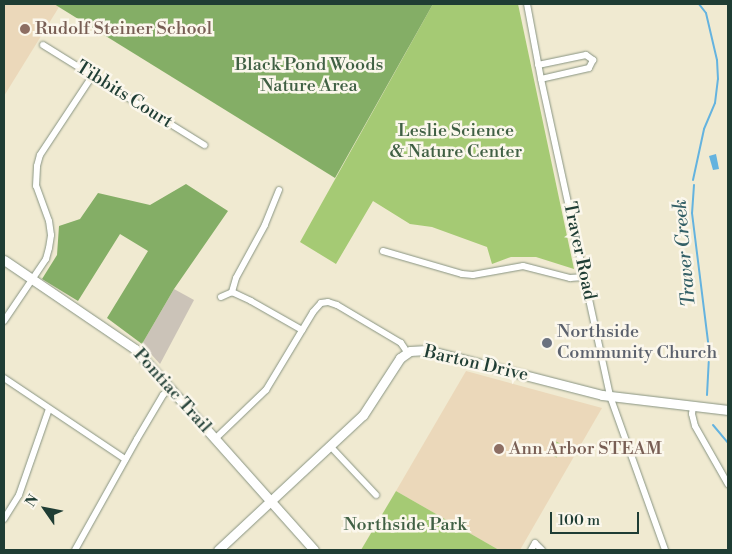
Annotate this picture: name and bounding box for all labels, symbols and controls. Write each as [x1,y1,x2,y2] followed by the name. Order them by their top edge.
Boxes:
[35,18,212,40] place label: Rudolf Steiner School
[19,23,31,35] marker: Rudolf Steiner School
[235,55,383,98] park label: Black Pond Woods Nature Area
[72,57,176,133] street label: Tibbits Court
[390,121,522,163] park label: Leslie Science & Nature Center
[669,198,701,308] water label: Traver Creek
[558,200,600,302] street label: Traver Road
[557,322,717,364] place label: Northside Community Church
[541,337,553,349] marker: Northside Community Church
[422,341,530,387] street label: Barton Drive
[128,344,216,438] street label: Pontiac Trail
[509,438,662,460] place label: Ann Arbor STEAM
[493,443,505,455] marker: Ann Arbor STEAM
[20,484,70,534] north arrow
[22,491,43,510] text: N
[552,502,641,534] scale bar
[558,511,600,530] text: 100 m
[343,514,467,536] park label: Northside Park

